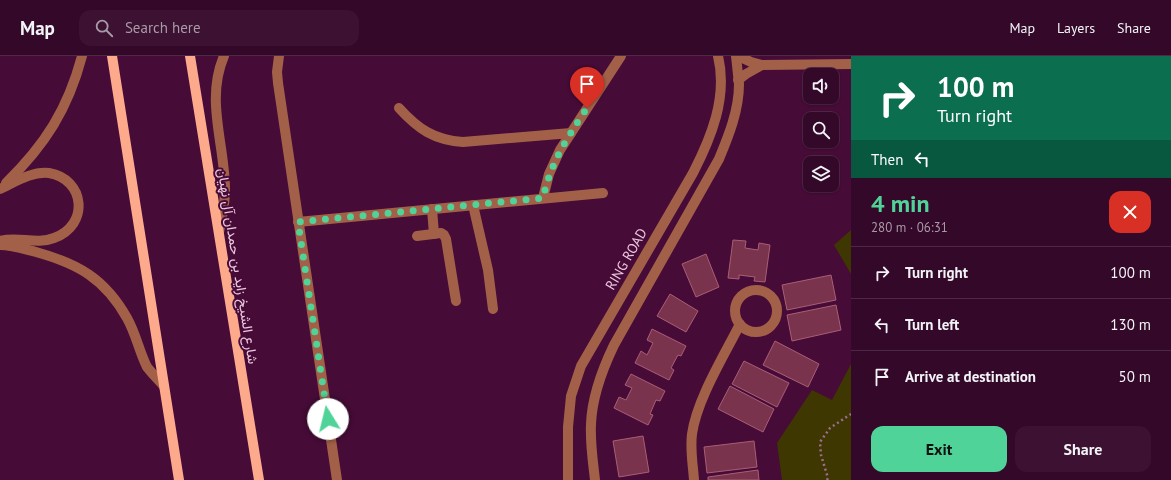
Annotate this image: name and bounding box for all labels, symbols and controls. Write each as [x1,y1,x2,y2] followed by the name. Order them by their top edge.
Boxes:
[79,10,359,46] search box
[20,16,55,40] text: Map
[93,17,115,39] icon: search
[125,18,201,37] text: Search here
[1009,19,1035,37] text: Map
[1057,19,1095,37] text: Layers
[1117,19,1151,37] text: Share
[570,67,604,108] pin
[803,68,839,192] map controls
[803,68,839,104] button: sound
[937,68,1014,105] text: 100 m
[871,72,923,124] icon: right
[576,73,598,95] icon: arrive
[937,104,1012,127] text: Turn right
[803,112,839,148] button: search
[911,148,933,170] icon: left
[871,150,903,169] text: Then
[803,156,839,192] button: layers
[212,167,262,366] street label: شارع الشيخ زايد بن حمدان آل نهيان
[871,188,930,219] text: 4 min
[1109,191,1151,233] button: close
[871,219,948,236] text: 280 m · 06:31
[601,225,651,293] street label: RING ROAD
[871,262,893,284] icon: right
[905,263,968,282] text: Turn right
[1110,263,1151,282] text: 100 m
[871,314,893,336] icon: left
[905,315,959,334] text: Turn left
[1110,315,1151,334] text: 130 m
[871,366,893,388] icon: arrive
[905,367,1036,386] text: Arrive at destination
[1118,367,1151,386] text: 50 m
[307,398,349,440] position arrow
[871,426,1007,472] button: Exit
[1015,426,1151,472] button: Share

